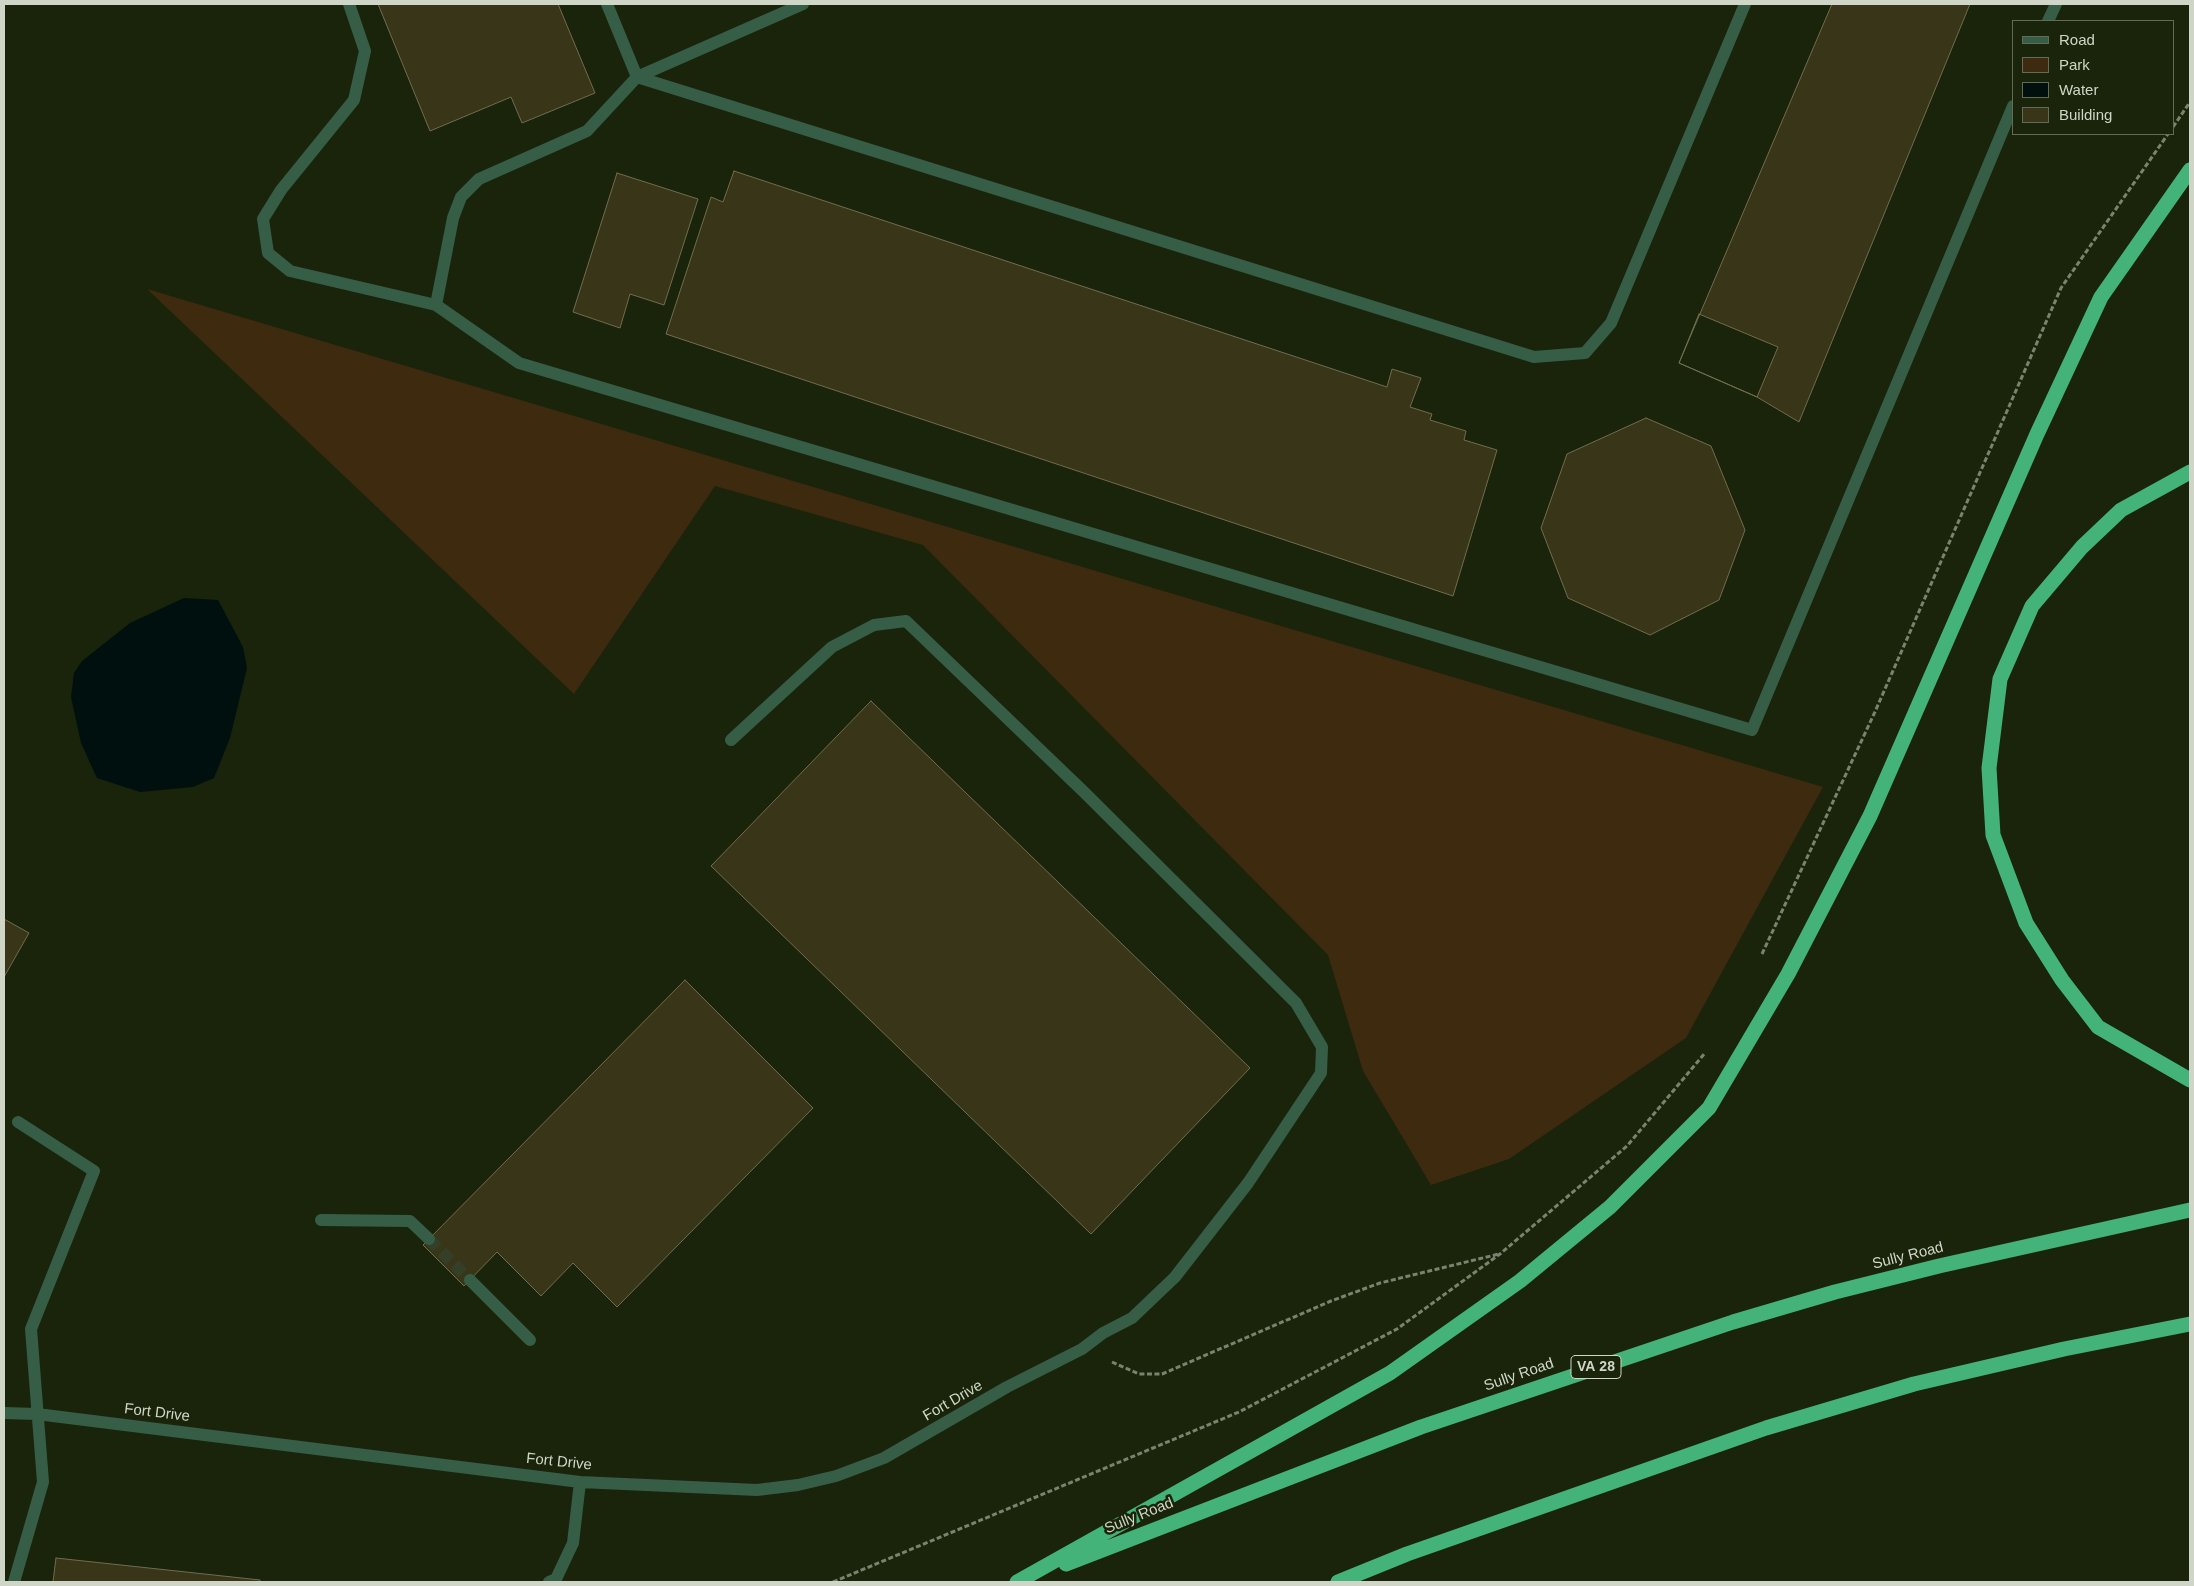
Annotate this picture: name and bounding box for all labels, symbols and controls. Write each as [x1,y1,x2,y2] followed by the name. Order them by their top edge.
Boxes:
[2012,20,2174,135] legend
[2059,31,2095,48] text: Road
[2059,56,2090,73] text: Park
[2059,81,2098,98] text: Water
[2059,106,2112,123] text: Building
[1871,1238,1945,1274] street label: Sully Road
[1482,1355,1556,1395] street label: Sully Road
[1571,1355,1621,1378] road number: VA 28
[920,1377,986,1425] street label: Fort Drive
[123,1400,191,1426] street label: Fort Drive
[525,1450,593,1474] street label: Fort Drive
[1102,1494,1176,1538] street label: Sully Road

